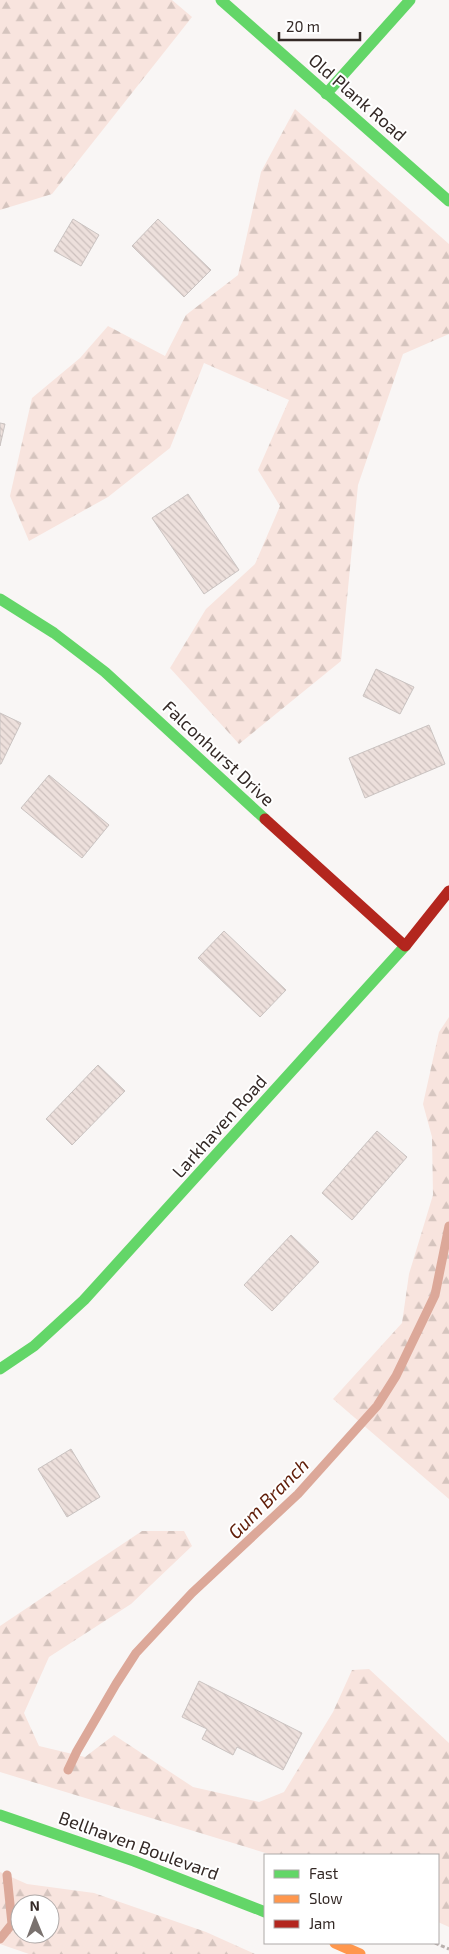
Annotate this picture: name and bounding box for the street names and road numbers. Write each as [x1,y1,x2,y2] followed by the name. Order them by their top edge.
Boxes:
[305,49,411,145] street label: Old Plank Road
[159,696,279,810] street label: Falconhurst Drive
[167,1070,271,1182] street label: Larkhaven Road
[56,1806,222,1884] street label: Bellhaven Boulevard

